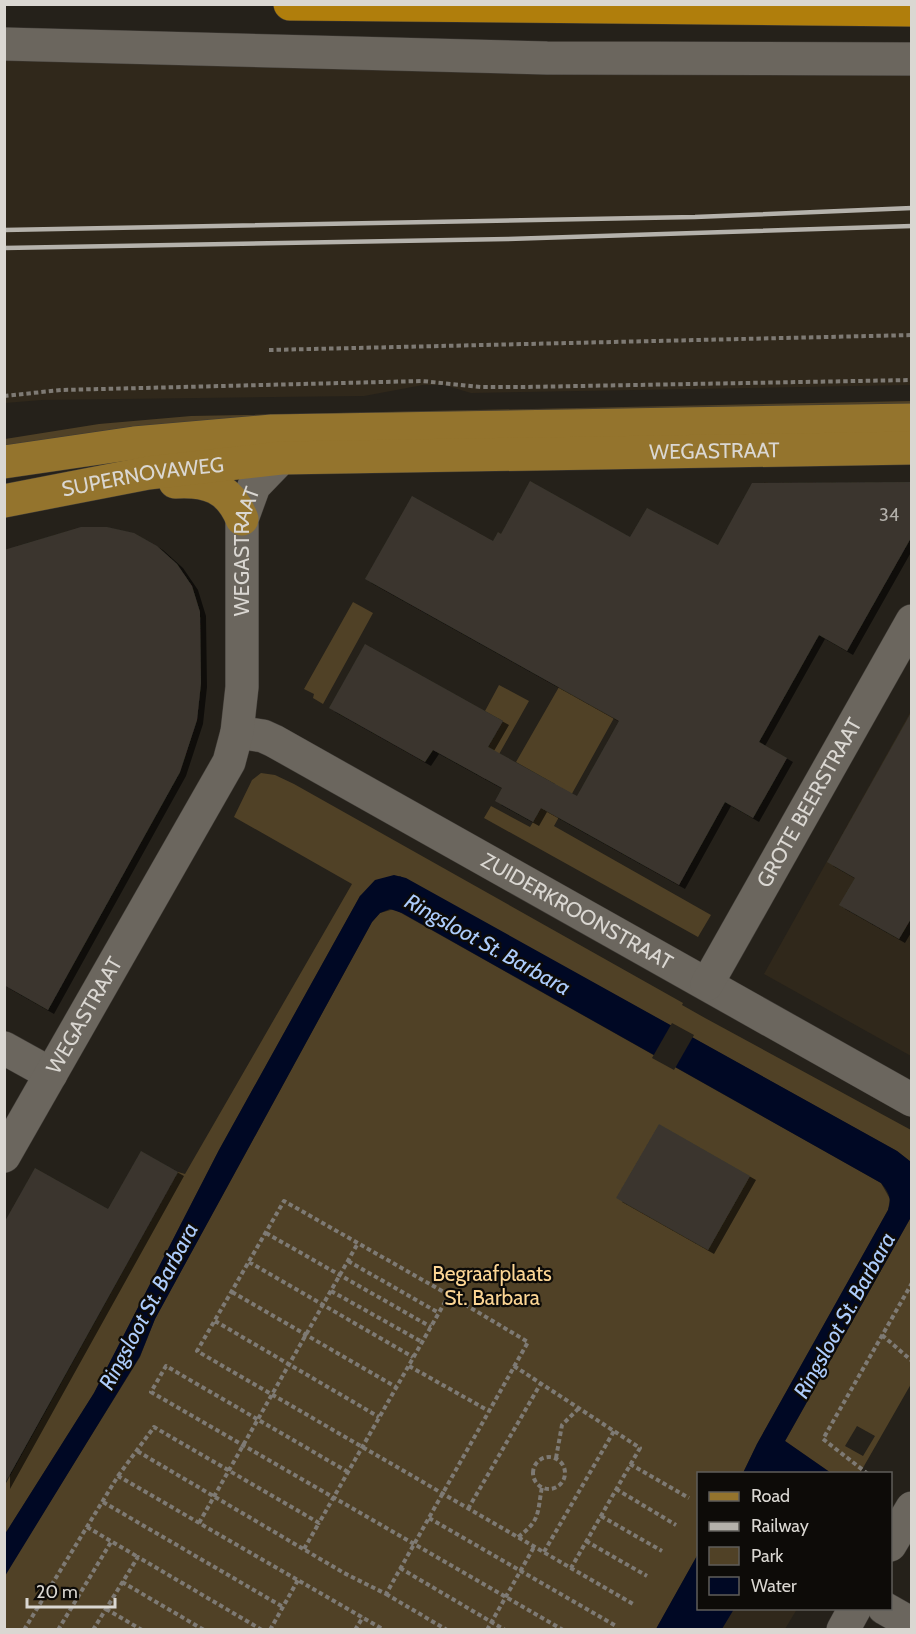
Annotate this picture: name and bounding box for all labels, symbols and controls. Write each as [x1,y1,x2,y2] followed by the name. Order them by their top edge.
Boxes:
[649,437,780,464] street label: WEGASTRAAT
[59,452,225,502] street label: SUPERNOVAWEG
[229,483,265,616] street label: WEGASTRAAT
[879,504,899,526] house number: 34
[751,713,867,892] street label: GROTE BEERSTRAAT
[477,847,677,975] street label: ZUIDERKROONSTRAAT
[400,888,575,1001] water label: Ringsloot St. Barbara
[41,952,127,1078] street label: WEGASTRAAT
[93,1218,204,1394] water label: Ringsloot St. Barbara
[788,1228,901,1403] water label: Ringsloot St. Barbara
[432,1261,552,1310] park label: Begraafplaats St. Barbara
[697,1472,892,1610] legend
[751,1485,790,1507] text: Road
[751,1515,809,1537] text: Railway
[751,1545,784,1567] text: Park
[27,1571,116,1609] scale bar
[751,1575,797,1597] text: Water
[36,1581,78,1603] text: 20 m

